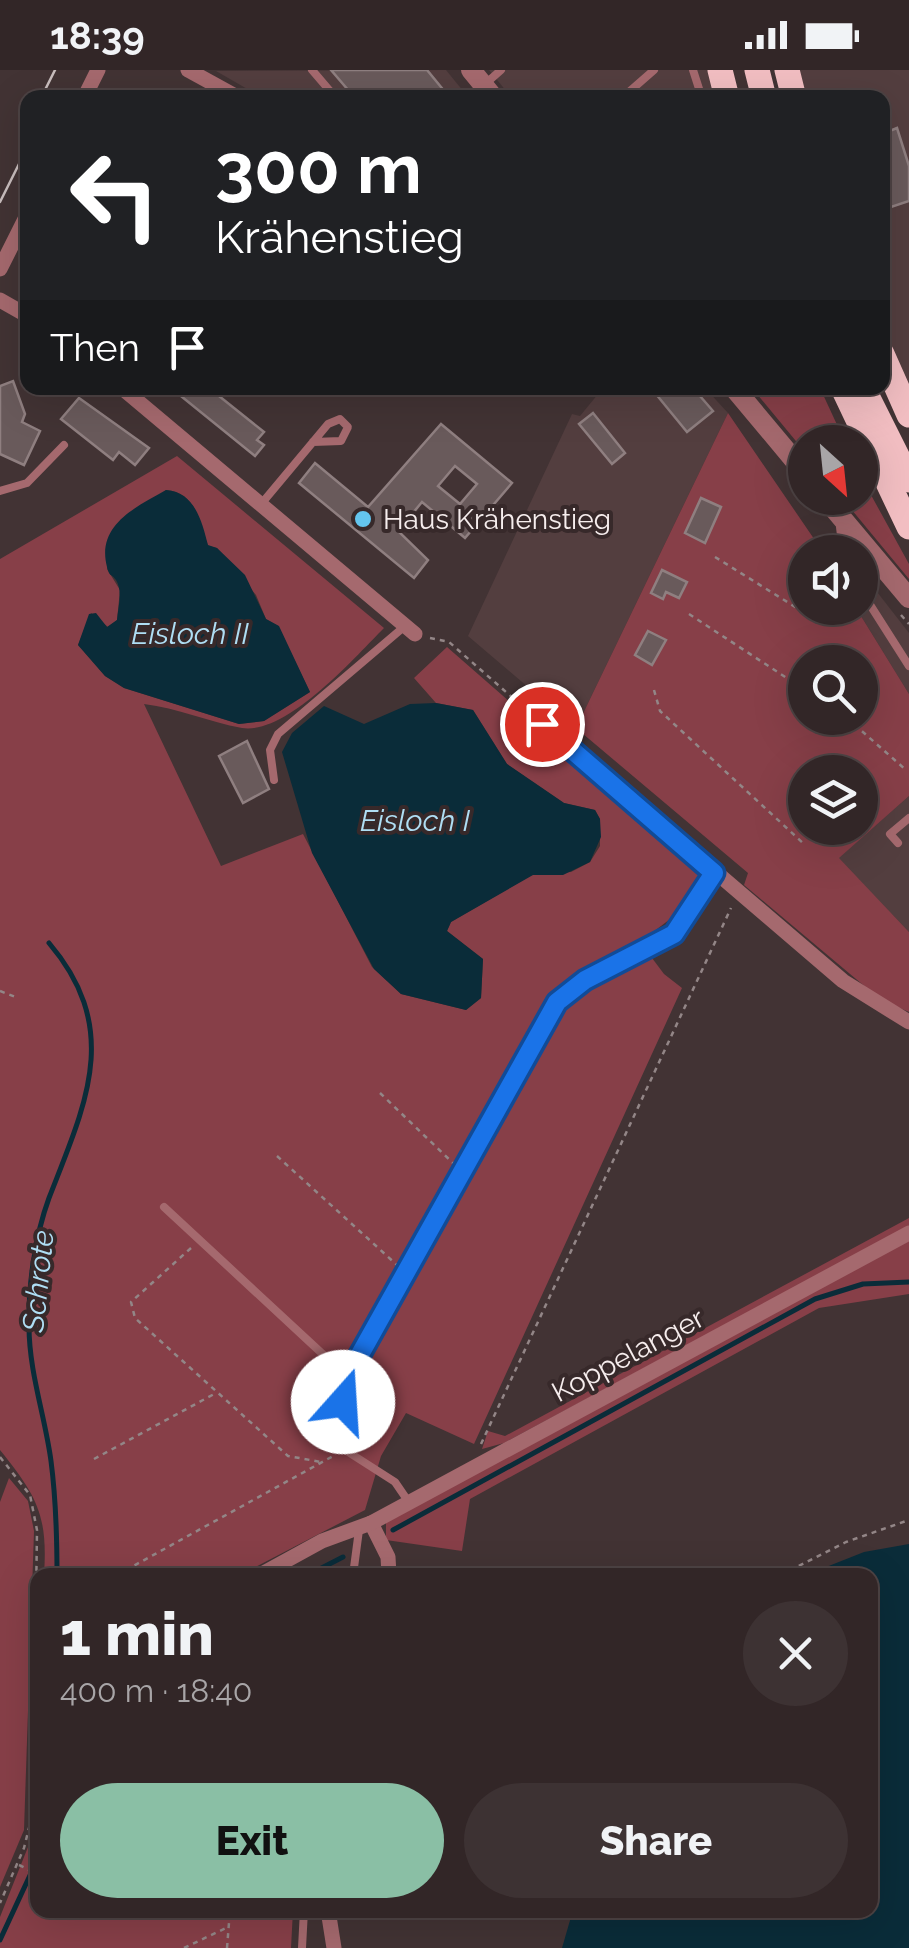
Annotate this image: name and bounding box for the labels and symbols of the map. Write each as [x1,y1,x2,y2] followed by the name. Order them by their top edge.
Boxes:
[788,425,878,515] north arrow
[383,503,611,536] place label: Haus Krähenstieg
[352,508,374,530] marker: Haus Krähenstieg
[131,616,249,651] water label: Eisloch II
[500,682,585,767] pin
[360,803,471,838] water label: Eisloch I
[15,1228,61,1335] water label: Schrote
[546,1301,710,1409] street label: Koppelanger
[291,1350,395,1454] position arrow

